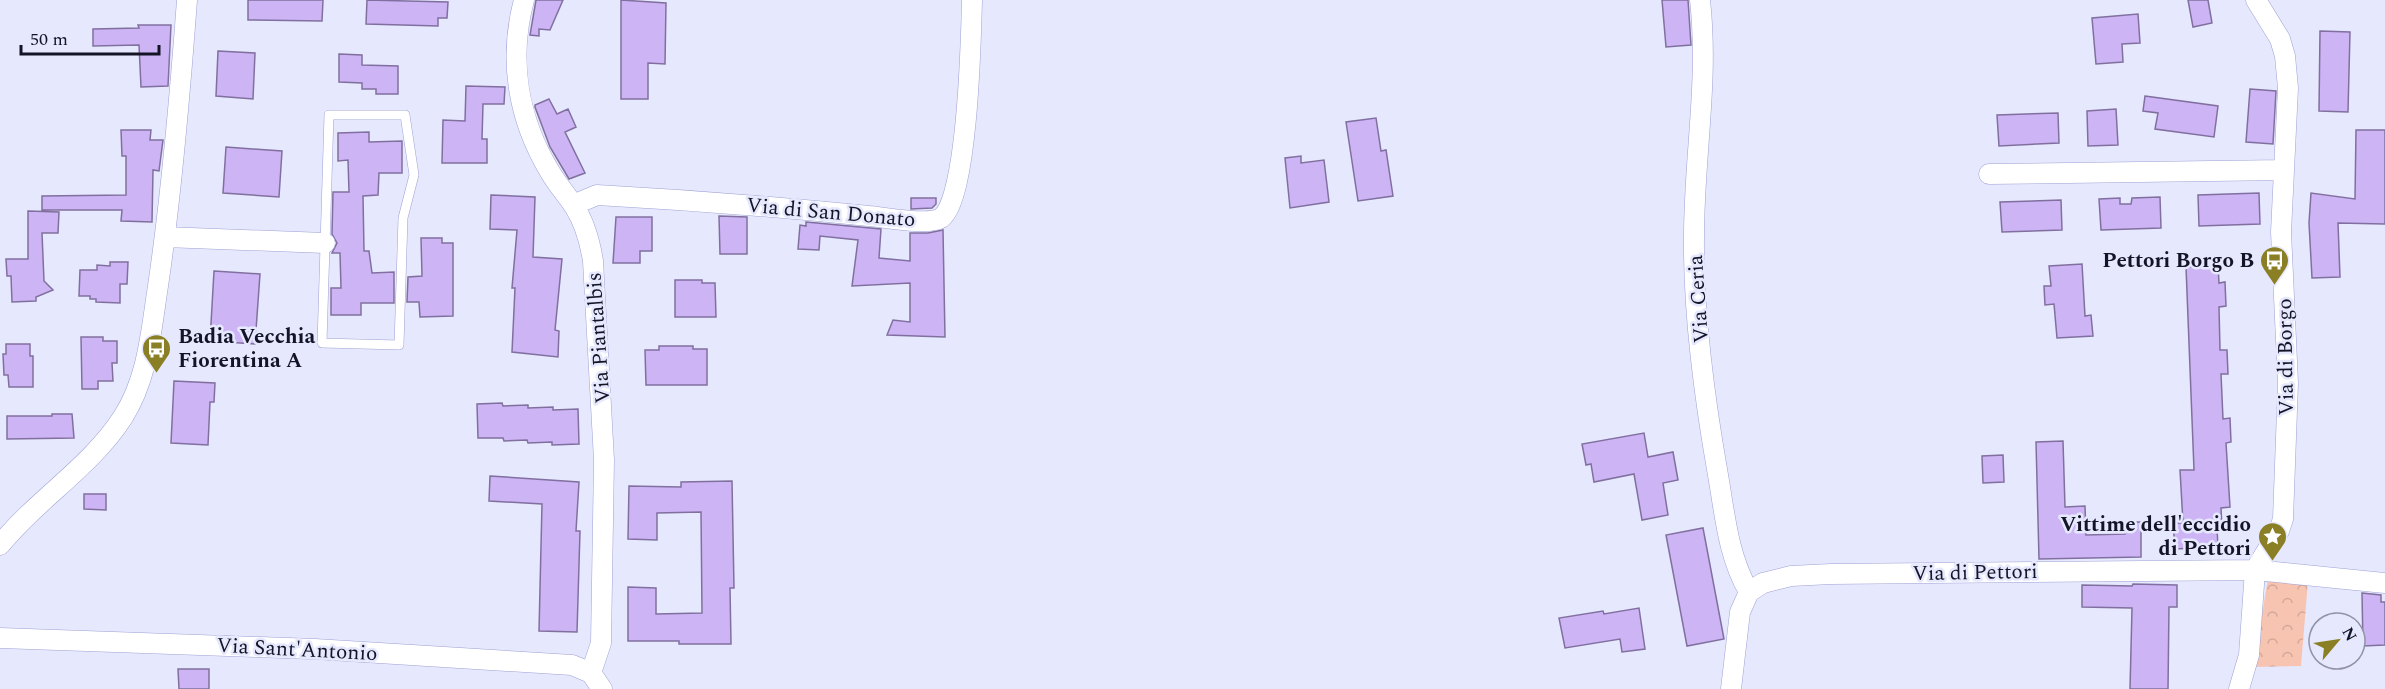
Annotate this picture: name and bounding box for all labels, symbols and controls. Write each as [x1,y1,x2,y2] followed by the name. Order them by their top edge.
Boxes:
[21,18,159,56] scale bar
[30,26,68,53] text: 50 m
[745,190,917,236] street label: Via di San Donato
[2259,244,2291,286] bus stop icon: Pettori Borgo B
[2102,245,2254,277] place label: Pettori Borgo B
[1680,253,1718,344] street label: Via Ceria
[578,271,620,405] street label: Via Piantalbis
[2269,298,2303,416] street label: Via di Borgo
[178,321,316,377] place label: Badia Vecchia Fiorentina A
[141,332,173,374] bus stop icon: Badia Vecchia Fiorentina A
[2060,509,2251,565] place label: Vittime dell'eccidio di Pettori
[2256,520,2288,562] place icon: Vittime dell'eccidio di Pettori
[1912,556,2038,590] street label: Via di Pettori
[2307,611,2367,671] north arrow
[2336,623,2363,646] text: N
[216,630,378,670] street label: Via Sant'Antonio

